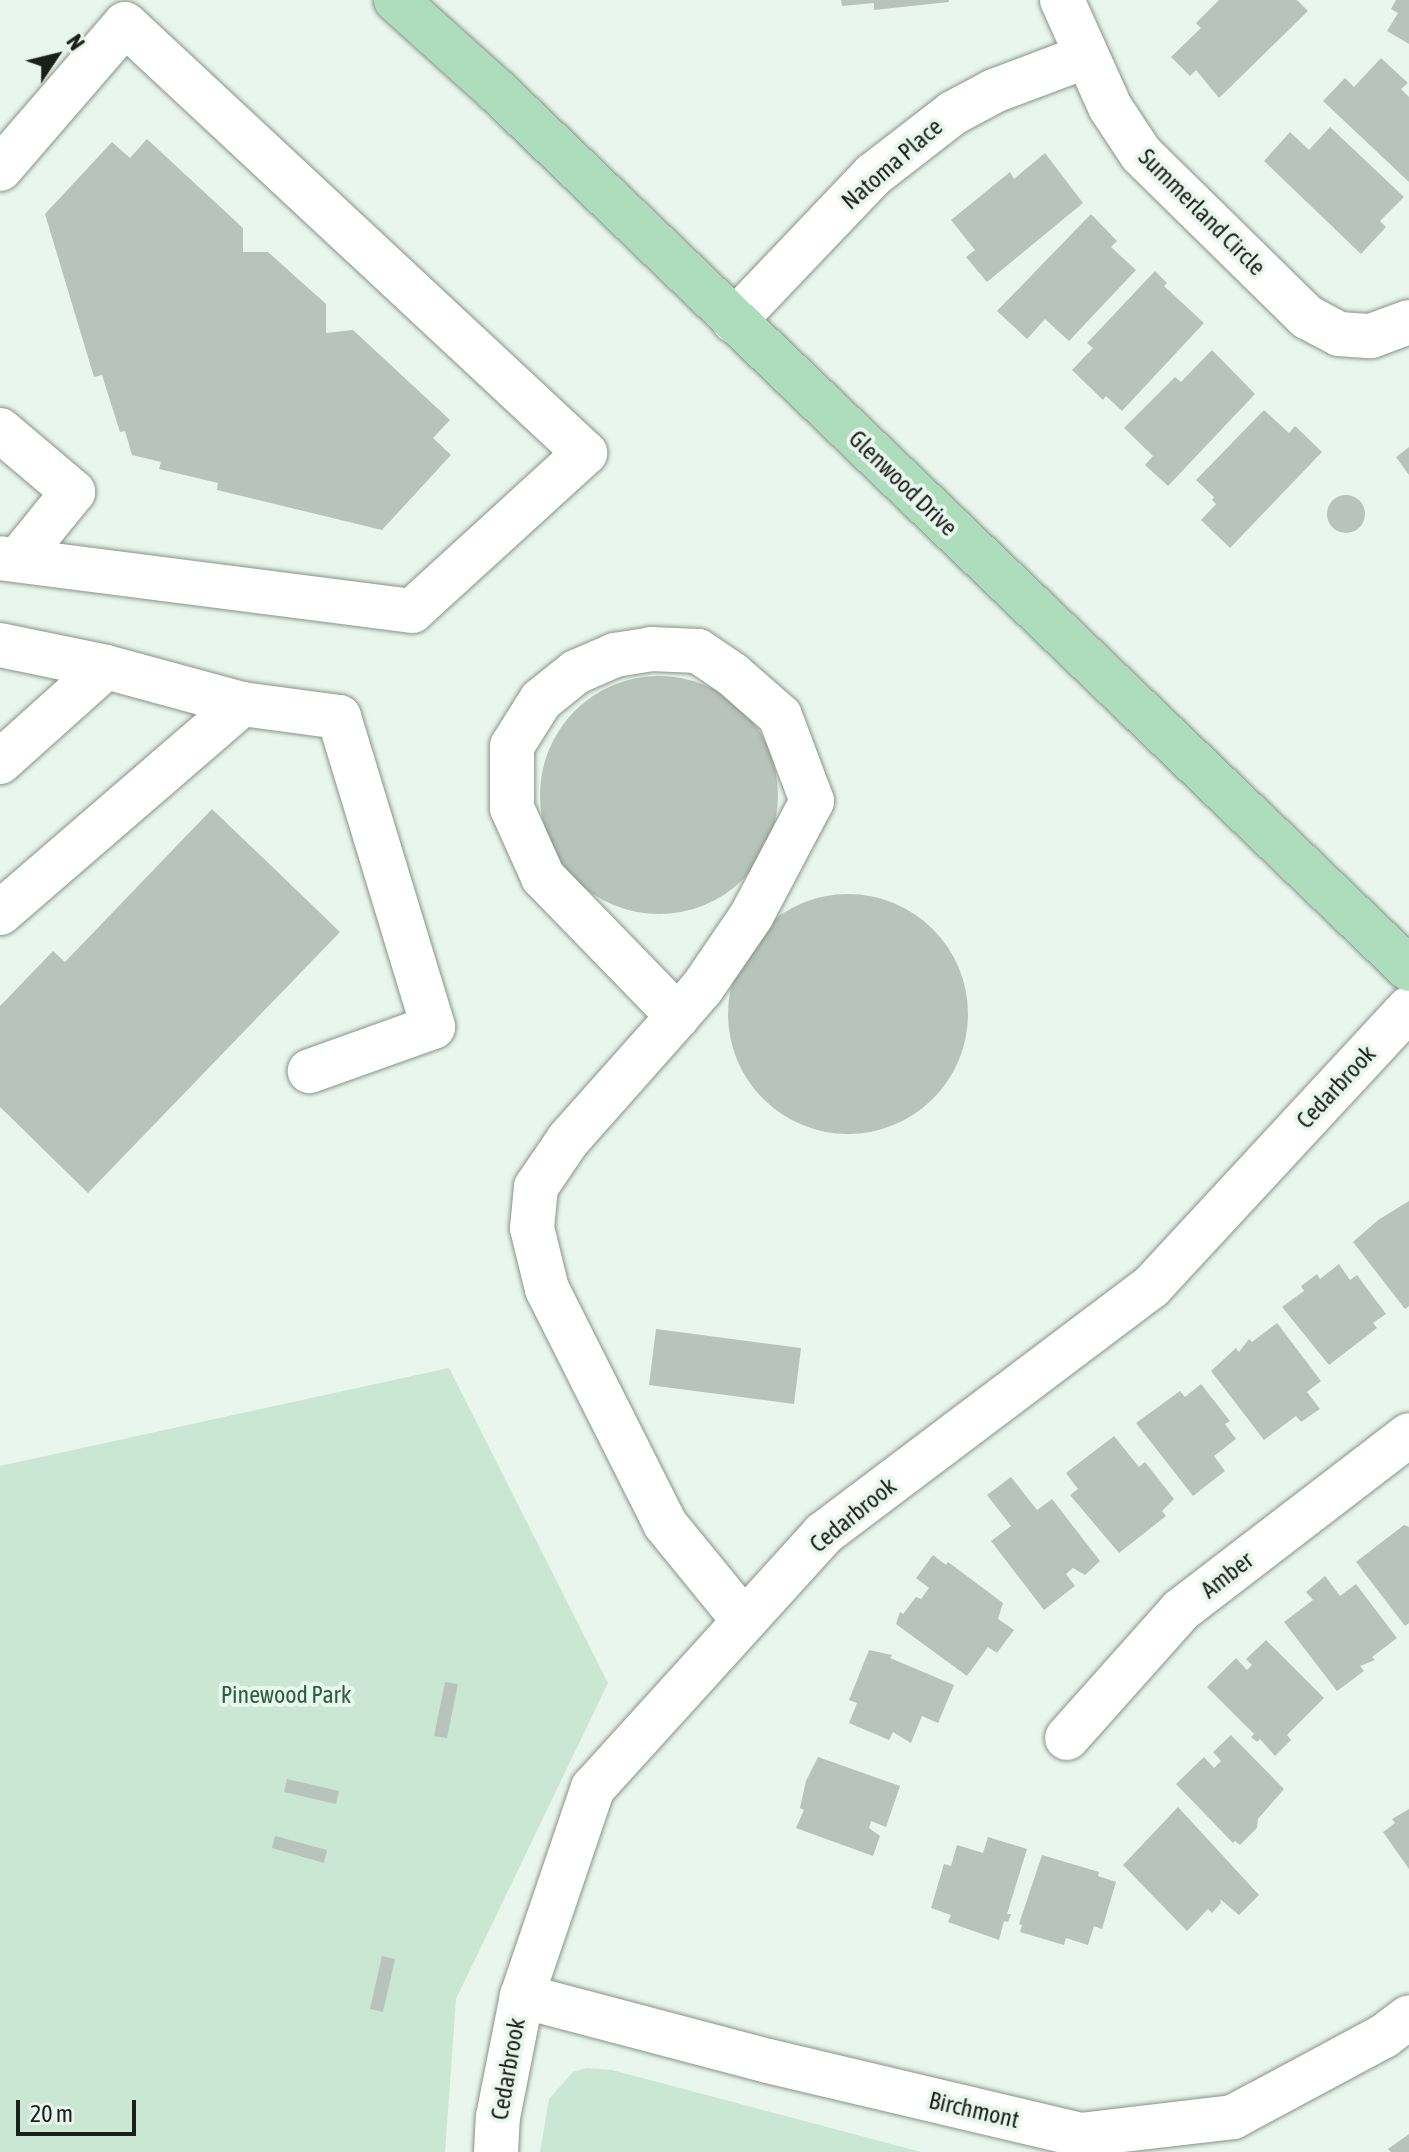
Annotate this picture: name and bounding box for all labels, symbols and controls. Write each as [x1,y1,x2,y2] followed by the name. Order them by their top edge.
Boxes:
[16,16,96,96] north arrow
[61,29,90,55] text: N
[836,112,948,216] street label: Natoma Place
[1133,143,1271,281] street label: Summerland Circle
[843,424,963,542] street label: Glenwood Drive
[1290,1040,1382,1134] street label: Cedarbrook
[804,1471,902,1559] street label: Cedarbrook
[1195,1546,1259,1604] street label: Amber
[221,1681,351,1709] park label: Pinewood Park
[485,2016,531,2122] street label: Cedarbrook
[20,2084,140,2134] scale bar
[926,2086,1022,2134] street label: Birchmont
[30,2100,73,2127] text: 20 m

